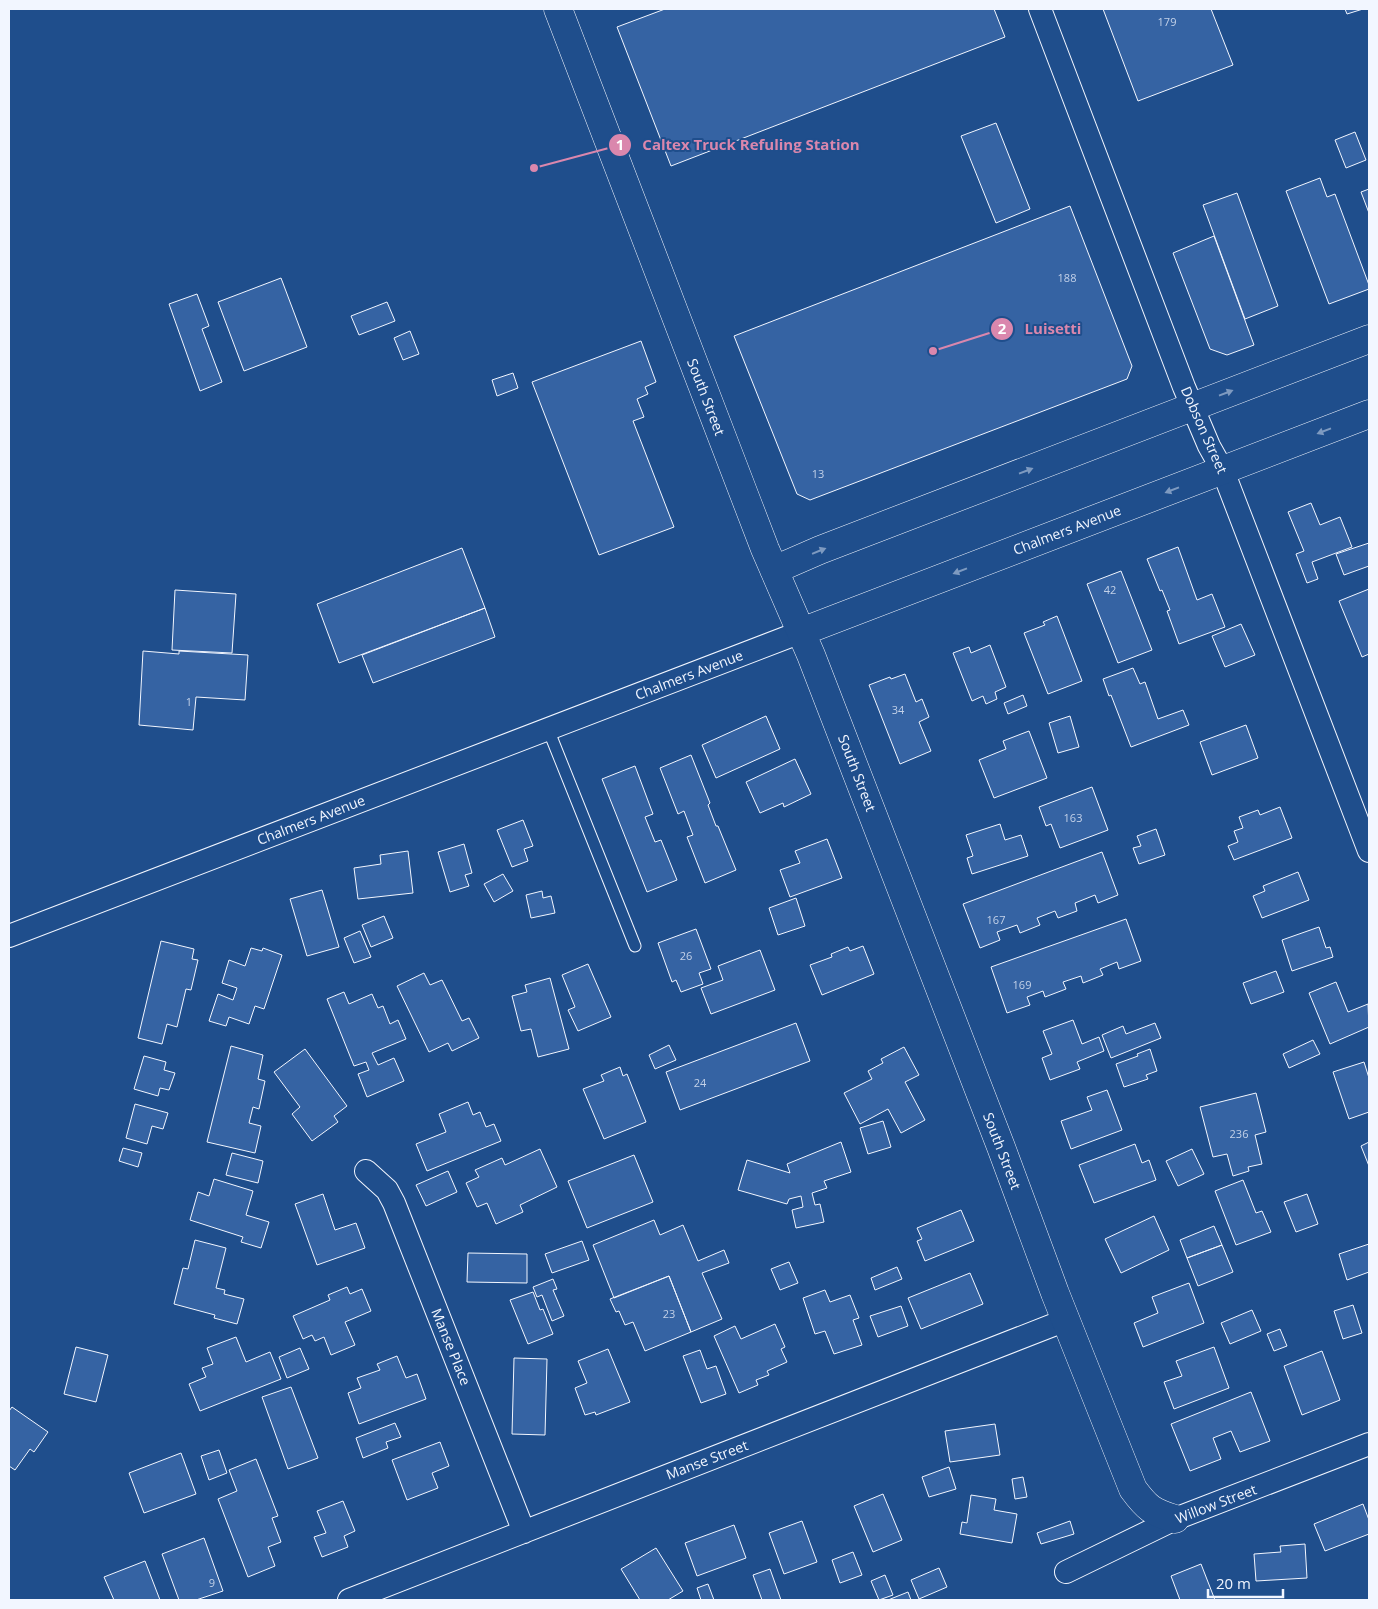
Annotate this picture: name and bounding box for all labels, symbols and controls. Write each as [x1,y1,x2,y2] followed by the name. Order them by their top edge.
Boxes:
[1158,14,1176,29] house number: 179
[607,130,870,160] callout: Caltex Truck Refuling Station
[616,134,624,154] text: 1
[642,134,860,154] text: Caltex Truck Refuling Station
[1058,270,1076,285] house number: 188
[989,314,1091,344] callout: Luisetti
[998,318,1007,338] text: 2
[1025,318,1081,338] text: Luisetti
[683,356,730,438] street label: South Street
[1177,383,1232,476] street label: Dobson Street
[1219,389,1234,396] one-way arrow
[1316,427,1331,435] one-way arrow
[812,466,824,481] house number: 13
[1019,467,1034,475] one-way arrow
[1164,486,1179,494] one-way arrow
[1010,500,1124,559] street label: Chalmers Avenue
[812,547,827,555] one-way arrow
[952,567,967,575] one-way arrow
[1104,582,1116,597] house number: 42
[632,645,746,704] street label: Chalmers Avenue
[186,694,192,709] house number: 1
[892,702,905,717] house number: 34
[834,732,881,814] street label: South Street
[254,790,368,849] street label: Chalmers Avenue
[1064,810,1082,825] house number: 163
[987,912,1005,927] house number: 167
[680,948,692,963] house number: 26
[1013,977,1031,992] house number: 169
[694,1075,707,1090] house number: 24
[979,1110,1026,1192] street label: South Street
[1230,1126,1248,1141] house number: 236
[427,1306,476,1388] street label: Manse Place
[663,1306,675,1321] house number: 23
[663,1435,750,1484] street label: Manse Street
[1172,1479,1259,1528] street label: Willow Street
[1208,1566,1283,1598] scale bar
[1216,1573,1251,1593] text: 20 m
[209,1575,215,1590] house number: 9

